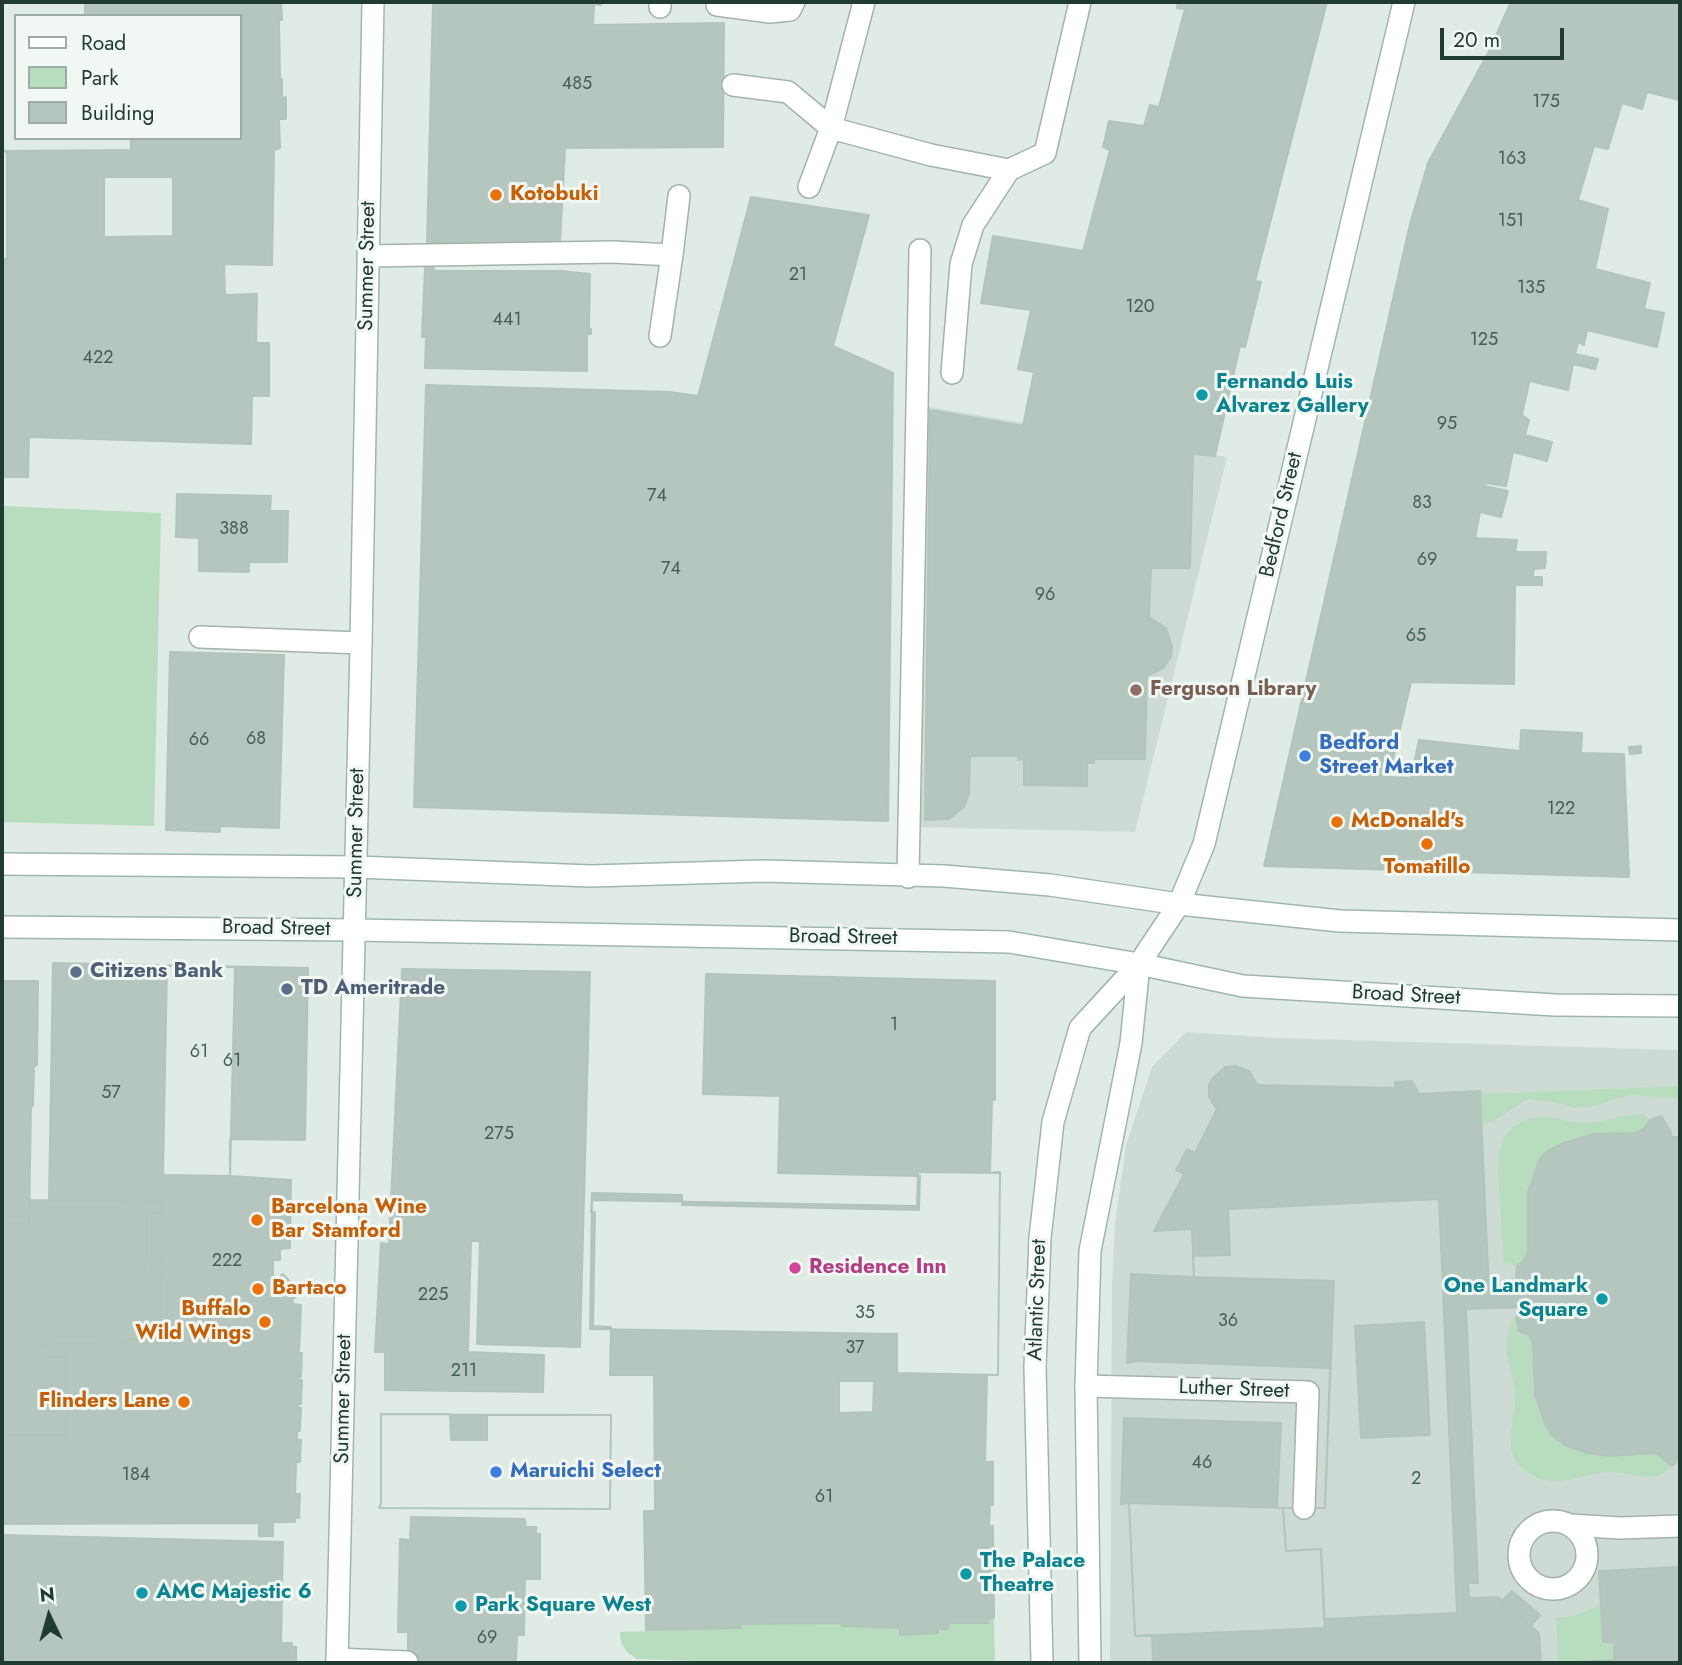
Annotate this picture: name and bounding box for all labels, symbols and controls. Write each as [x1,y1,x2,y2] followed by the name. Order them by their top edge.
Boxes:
[14,14,242,140] legend
[1444,14,1568,58] scale bar
[1453,25,1500,55] text: 20 m
[81,28,126,58] text: Road
[81,63,118,93] text: Park
[562,74,592,96] house number: 485
[1532,92,1560,114] house number: 175
[81,98,154,128] text: Building
[1498,149,1526,171] house number: 163
[510,182,598,208] place label: Kotobuki
[488,187,504,203] marker: Kotobuki
[354,201,382,331] street label: Summer Street
[1498,211,1524,233] house number: 151
[789,265,807,287] house number: 21
[1517,278,1545,300] house number: 135
[1125,297,1155,319] house number: 120
[492,310,522,332] house number: 441
[1470,330,1498,352] house number: 125
[83,348,113,370] house number: 422
[1216,370,1369,420] place label: Fernando Luis Alvarez Gallery
[1194,387,1210,403] marker: Fernando Luis Alvarez Gallery
[1437,414,1457,436] house number: 95
[1255,450,1309,580] street label: Bedford Street
[647,486,667,508] house number: 74
[1412,493,1432,515] house number: 83
[219,519,249,541] house number: 388
[1417,550,1437,572] house number: 69
[661,559,681,581] house number: 74
[1035,585,1055,607] house number: 96
[1406,626,1426,648] house number: 65
[1150,677,1317,703] place label: Ferguson Library
[1128,682,1144,698] marker: Ferguson Library
[246,729,266,751] house number: 68
[189,730,209,752] house number: 66
[1319,731,1453,781] place label: Bedford Street Market
[1297,748,1313,764] marker: Bedford Street Market
[343,768,371,898] street label: Summer Street
[1547,799,1575,821] house number: 122
[1351,809,1464,835] place label: McDonald's
[1329,814,1345,830] marker: McDonald's
[1419,836,1435,852] marker: Tomatillo
[1384,855,1470,881] place label: Tomatillo
[222,915,330,943] street label: Broad Street
[789,924,897,952] street label: Broad Street
[90,959,223,985] place label: Citizens Bank
[68,964,84,980] marker: Citizens Bank
[301,976,445,1002] place label: TD Ameritrade
[279,981,295,997] marker: TD Ameritrade
[1351,981,1461,1011] street label: Broad Street
[890,1015,898,1037] house number: 1
[190,1042,208,1064] house number: 61
[223,1051,241,1073] house number: 61
[101,1083,121,1105] house number: 57
[484,1124,514,1146] house number: 275
[271,1195,427,1245] place label: Barcelona Wine Bar Stamford
[249,1212,265,1228] marker: Barcelona Wine Bar Stamford
[1023,1239,1053,1361] street label: Atlantic Street
[212,1251,242,1273] house number: 222
[809,1255,947,1281] place label: Residence Inn
[787,1260,803,1276] marker: Residence Inn
[1444,1274,1588,1324] place label: One Landmark Square
[272,1276,347,1302] place label: Bartaco
[250,1281,266,1297] marker: Bartaco
[418,1285,448,1307] house number: 225
[1594,1291,1610,1307] marker: One Landmark Square
[135,1297,251,1347] place label: Buffalo Wild Wings
[855,1303,875,1325] house number: 35
[1218,1311,1238,1333] house number: 36
[257,1314,273,1330] marker: Buffalo Wild Wings
[330,1334,358,1464] street label: Summer Street
[845,1338,865,1360] house number: 37
[451,1361,477,1383] house number: 211
[1178,1375,1290,1405] street label: Luther Street
[39,1389,170,1415] place label: Flinders Lane
[176,1394,192,1410] marker: Flinders Lane
[1192,1453,1212,1475] house number: 46
[510,1459,661,1485] place label: Maruichi Select
[488,1464,504,1480] marker: Maruichi Select
[122,1465,150,1487] house number: 184
[1411,1469,1421,1491] house number: 2
[815,1487,833,1509] house number: 61
[980,1549,1085,1599] place label: The Palace Theatre
[958,1566,974,1582] marker: The Palace Theatre
[38,1580,56,1609] text: N
[156,1580,312,1606] place label: AMC Majestic 6
[14,1581,84,1651] north arrow
[134,1585,150,1601] marker: AMC Majestic 6
[475,1593,651,1619] place label: Park Square West
[453,1598,469,1614] marker: Park Square West
[477,1628,497,1650] house number: 69

